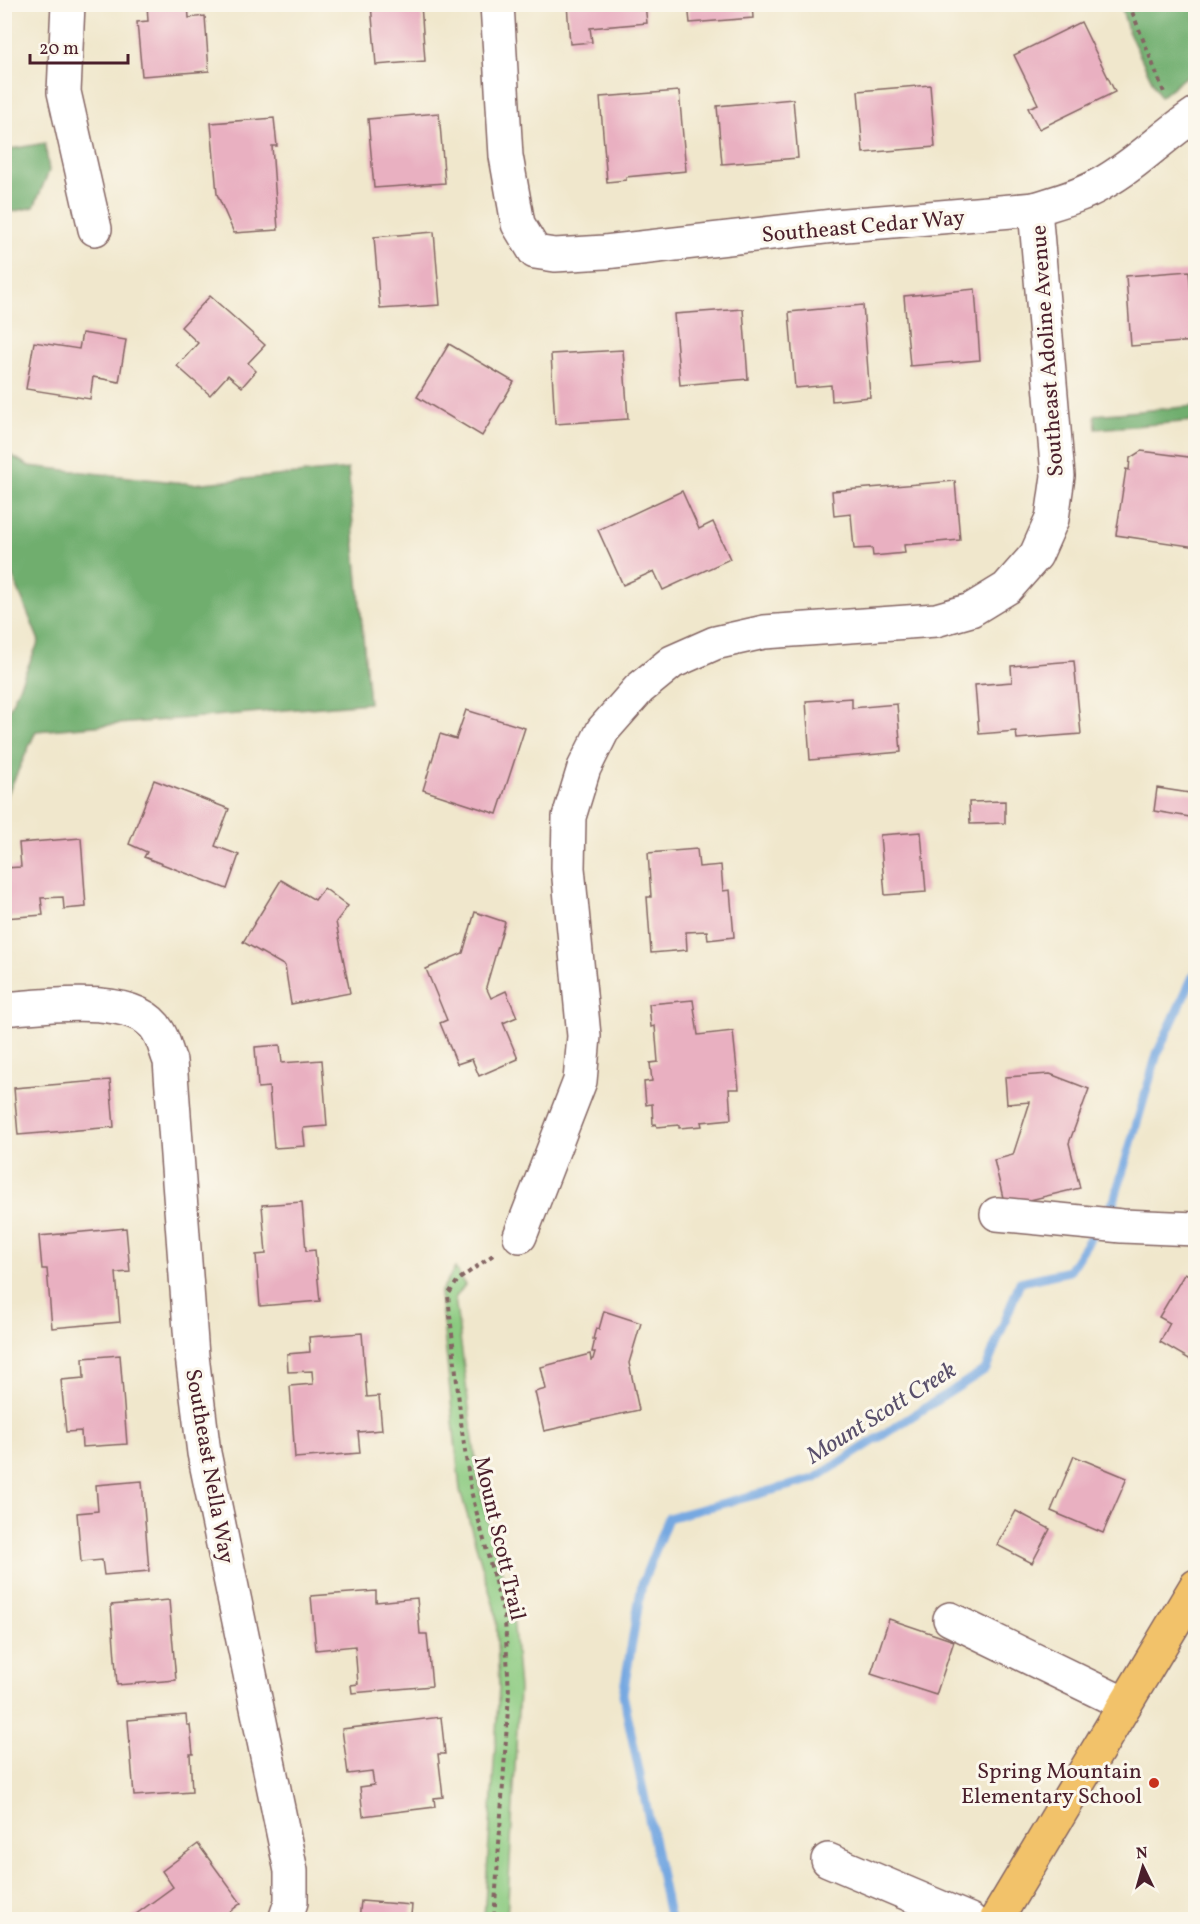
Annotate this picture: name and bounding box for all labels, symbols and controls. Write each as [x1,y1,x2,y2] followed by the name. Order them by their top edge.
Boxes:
[30,27,128,65] scale bar
[39,37,79,62] text: 20 m
[760,203,966,252] street label: Southeast Cedar Way
[1024,224,1073,478] street label: Southeast Adoline Avenue
[800,1354,964,1474] water label: Mount Scott Creek
[176,1367,241,1566] street label: Southeast Nella Way
[465,1454,532,1624] street label: Mount Scott Trail
[961,1757,1142,1813] place label: Spring Mountain Elementary School
[1147,1776,1161,1790] marker: Spring Mountain Elementary School
[1113,1837,1173,1897] north arrow
[1135,1843,1149,1866] text: N

